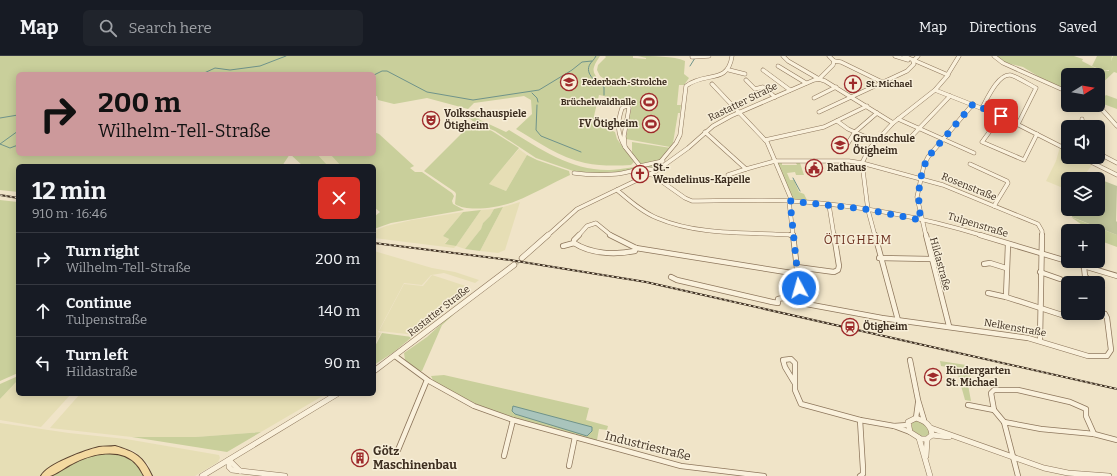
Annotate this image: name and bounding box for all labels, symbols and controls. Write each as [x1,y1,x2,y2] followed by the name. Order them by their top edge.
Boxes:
[83,10,363,46] search box
[20,16,59,39] text: Map
[97,17,119,39] icon: search
[129,19,212,37] text: Search here
[919,19,947,36] text: Map
[969,19,1037,36] text: Directions
[1059,19,1097,36] text: Saved
[1061,68,1105,112] north arrow
[1061,68,1105,320] map controls
[559,72,579,92] school or university icon: Federbach-Strolche
[843,74,863,94] church icon: St. Michael
[582,77,667,87] place label: Federbach-Strolche
[866,79,913,89] place label: St. Michael
[706,80,780,124] street label: Rastatter Straße
[98,86,181,119] text: 200 m
[32,88,84,140] icon: right
[639,92,659,112] sports icon: Brüchelwaldhalle
[561,97,636,107] place label: Brüchelwaldhalle
[984,99,1018,133] pin
[990,105,1012,127] icon: arrive
[444,108,527,132] place label: Volksschauspiele Ötigheim
[421,110,441,130] theatre icon: Volksschauspiele Ötigheim
[641,114,661,134] sports icon: FV Ötigheim
[579,117,638,130] place label: FV Ötigheim
[98,120,270,142] text: Wilhelm-Tell-Straße
[1061,120,1105,164] button: sound
[853,133,915,157] place label: Grundschule Ötigheim
[830,135,850,155] school or university icon: Grundschule Ötigheim
[804,158,824,178] public building icon: Rathaus
[653,162,751,186] place label: St.- Wendelinus-Kapelle
[827,162,866,174] place label: Rathaus
[630,164,650,184] church icon: St.- Wendelinus-Kapelle
[940,170,998,204] street label: Rosenstraße
[1061,172,1105,216] button: layers
[32,177,106,205] text: 12 min
[318,177,360,219] button: close
[32,206,107,221] text: 910 m · 16:46
[946,210,1010,240] street label: Tulpenstraße
[1061,224,1105,268] button: +
[824,232,892,247] district label: ÖTIGHEIM
[927,236,953,292] street label: Hildastraße
[66,242,139,260] text: Turn right
[32,248,54,270] icon: right
[315,250,360,268] text: 200 m
[66,260,191,275] text: Wilhelm-Tell-Straße
[778,267,820,309] position arrow
[1061,276,1105,320] button: −
[406,283,472,339] street label: Rastatter Straße
[66,294,132,312] text: Continue
[32,300,54,322] icon: ahead
[318,302,360,320] text: 140 m
[66,312,147,327] text: Tulpenstraße
[840,317,860,337] station icon: Ötigheim
[983,317,1047,339] street label: Nelkenstraße
[863,320,908,333] place label: Ötigheim
[66,346,128,364] text: Turn left
[32,352,54,374] icon: left
[324,354,360,372] text: 90 m
[66,364,137,379] text: Hildastraße
[946,365,1011,389] place label: Kindergarten St. Michael
[923,367,943,387] school or university icon: Kindergarten St. Michael
[604,429,692,463] street label: Industriestraße
[373,444,457,472] place label: Götz Maschinenbau
[350,448,370,468] building icon: Götz Maschinenbau

